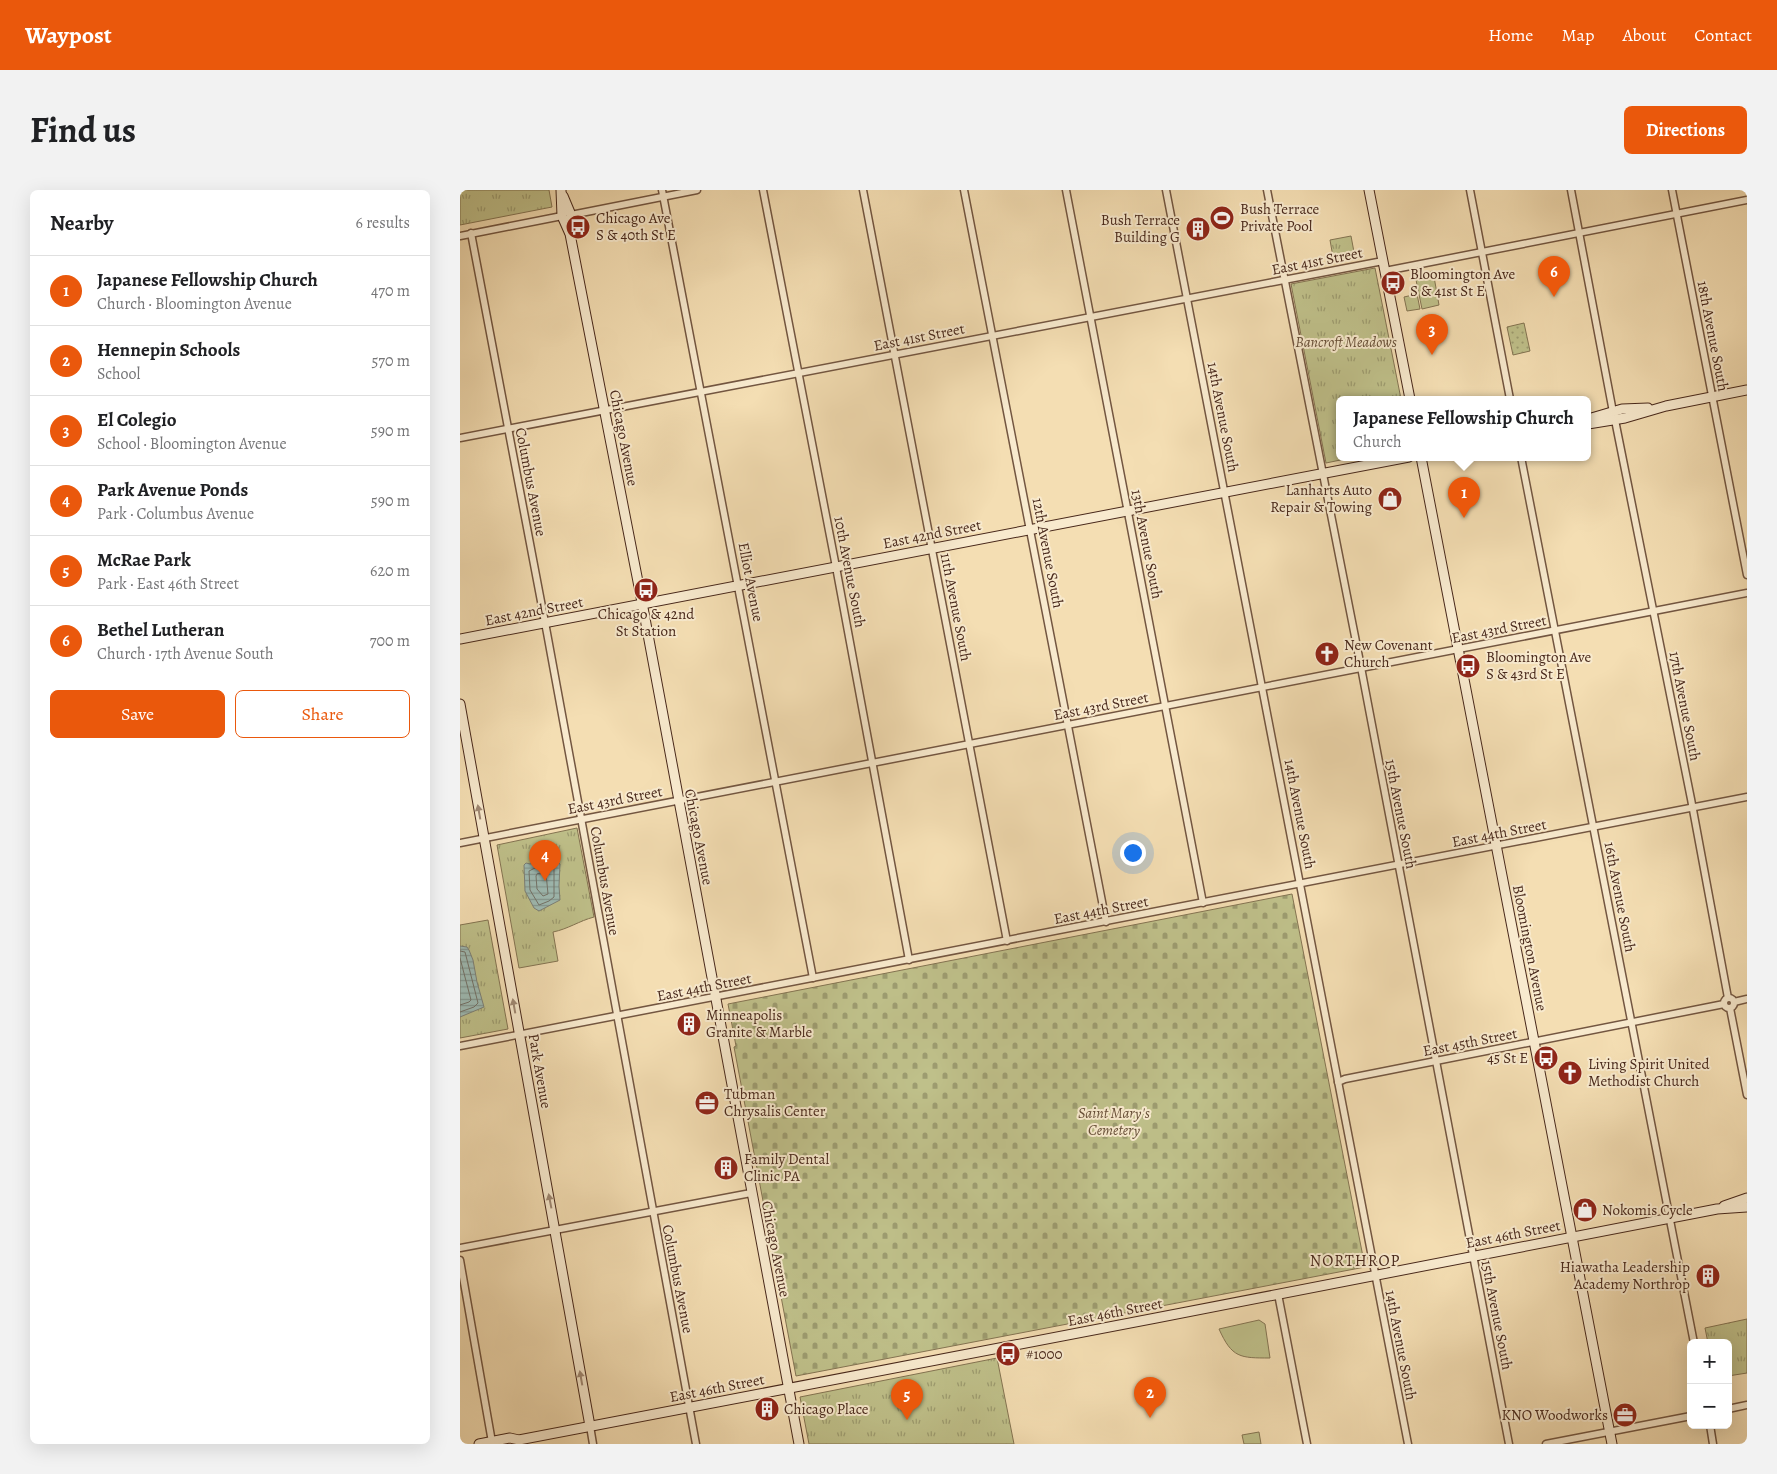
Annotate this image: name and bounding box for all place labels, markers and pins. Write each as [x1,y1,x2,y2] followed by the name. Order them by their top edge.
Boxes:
[1240,199,1320,236] place label: Bush Terrace Private Pool
[1209,205,1235,231] sports icon: Bush Terrace Private Pool
[596,208,676,245] place label: Chicago Ave S & 40th St E
[1101,210,1180,247] place label: Bush Terrace Building G
[565,214,591,240] bus stop icon: Chicago Ave S & 40th St E
[1185,216,1211,242] building icon: Bush Terrace Building G
[1538,256,1570,297] pin: 6
[1410,264,1516,301] place label: Bloomington Ave S & 41st St E
[1380,270,1406,296] bus stop icon: Bloomington Ave S & 41st St E
[1416,314,1448,355] pin: 3
[1448,477,1480,518] pin: 1
[1270,480,1372,517] place label: Lanharts Auto Repair & Towing
[1377,486,1403,512] shop icon: Lanharts Auto Repair & Towing
[633,577,659,603] bus stop icon: Chicago & 42nd St Station
[598,604,695,641] place label: Chicago & 42nd St Station
[1344,635,1433,672] place label: New Covenant Church
[1314,641,1340,667] church icon: New Covenant Church
[1486,647,1592,684] place label: Bloomington Ave S & 43rd St E
[1455,653,1481,679] bus stop icon: Bloomington Ave S & 43rd St E
[529,840,561,881] pin: 4
[706,1005,812,1042] place label: Minneapolis Granite & Marble
[676,1011,702,1037] building icon: Minneapolis Granite & Marble
[1533,1045,1559,1071] bus stop icon: 45 St E
[1487,1048,1528,1068] place label: 45 St E
[1588,1054,1710,1091] place label: Living Spirit United Methodist Church
[1557,1060,1583,1086] church icon: Living Spirit United Methodist Church
[724,1084,826,1121] place label: Tubman Chrysalis Center
[694,1090,720,1116] office icon: Tubman Chrysalis Center
[744,1149,829,1186] place label: Family Dental Clinic PA
[713,1155,739,1181] building icon: Family Dental Clinic PA
[1572,1197,1598,1223] shop icon: Nokomis Cycle
[1602,1200,1693,1220] place label: Nokomis Cycle
[1560,1257,1690,1294] place label: Hiawatha Leadership Academy Northrop
[1695,1263,1721,1289] building icon: Hiawatha Leadership Academy Northrop
[995,1341,1021,1367] bus stop icon: #1000
[1026,1344,1063,1364] place label: #1000
[1134,1377,1166,1418] pin: 2
[891,1379,923,1420] pin: 5
[754,1396,780,1422] building icon: Chicago Place
[784,1399,869,1419] place label: Chicago Place
[1612,1402,1638,1428] office icon: KNO Woodworks
[1502,1405,1608,1425] place label: KNO Woodworks

